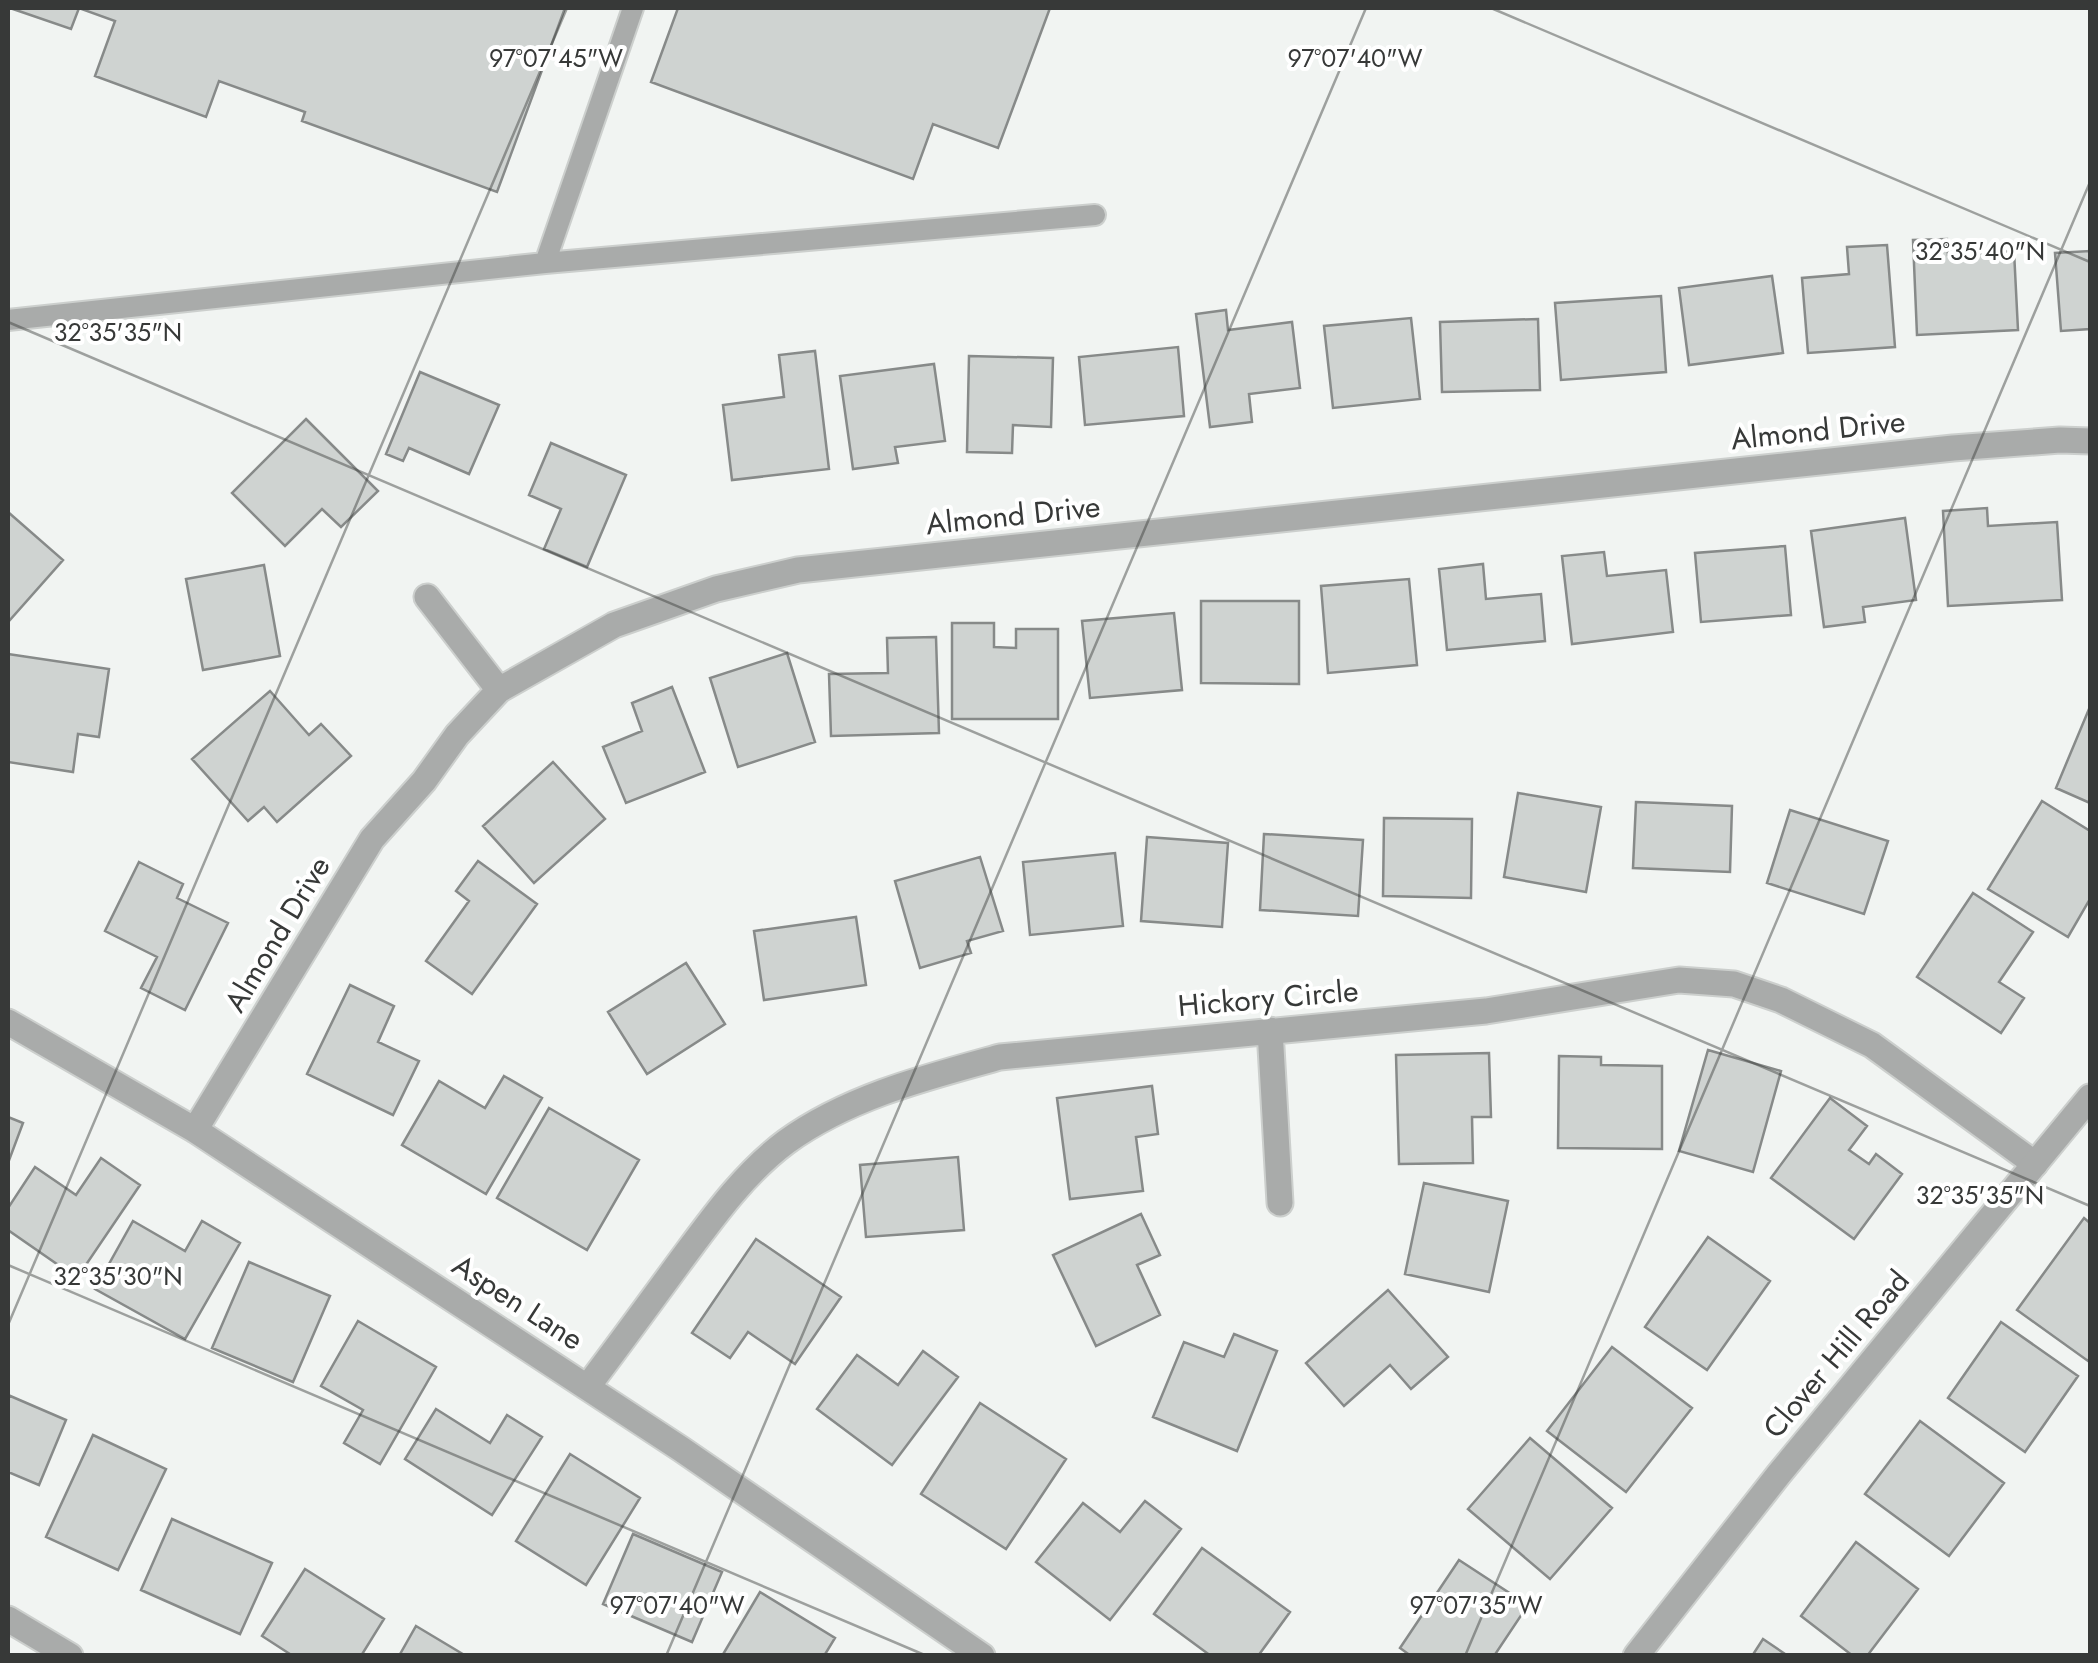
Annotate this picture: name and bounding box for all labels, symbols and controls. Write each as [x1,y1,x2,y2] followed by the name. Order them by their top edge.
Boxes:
[489,40,623,76] text: 97°07'45"W
[1288,40,1423,76] text: 97°07'40"W
[1915,233,2045,269] text: 32°35'40"N
[54,314,182,350] text: 32°35'35"N
[1729,399,1907,461] street label: Almond Drive
[924,484,1102,546] street label: Almond Drive
[213,848,341,1020] street label: Almond Drive
[1176,969,1360,1027] street label: Hickory Circle
[1916,1177,2044,1213] text: 32°35'35"N
[444,1244,592,1360] street label: Aspen Lane
[53,1258,183,1294] text: 32°35'30"N
[1753,1261,1919,1447] street label: Clover Hill Road
[610,1587,745,1623] text: 97°07'40"W
[1409,1587,1543,1623] text: 97°07'35"W

